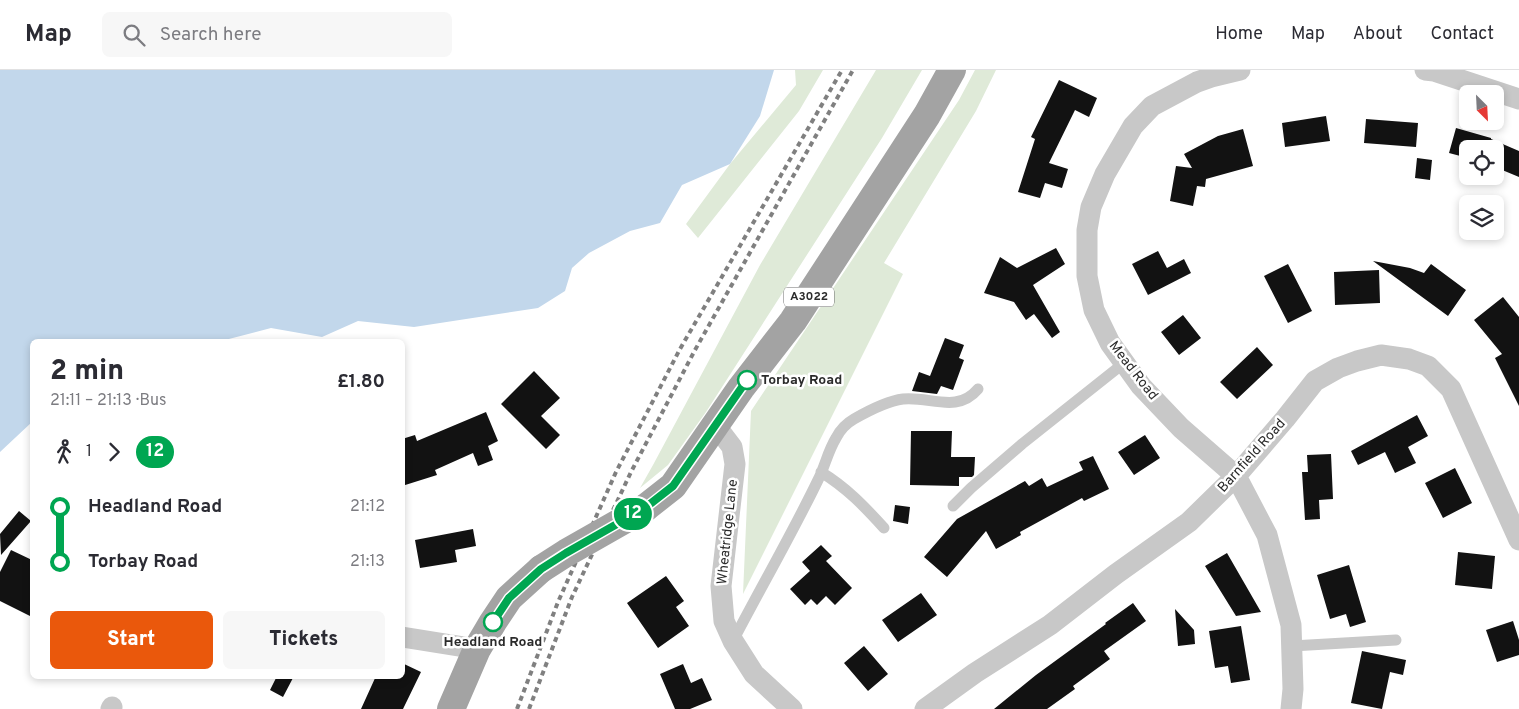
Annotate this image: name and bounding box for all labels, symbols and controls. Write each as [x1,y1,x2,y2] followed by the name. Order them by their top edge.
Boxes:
[102,12,452,57] search box
[25,20,72,50] text: Map
[120,21,148,49] icon: search
[160,23,261,47] text: Search here
[1215,23,1263,46] text: Home
[1291,23,1325,46] text: Map
[1353,23,1402,46] text: About
[1430,23,1494,46] text: Contact
[1459,85,1504,130] north arrow
[1459,85,1504,240] map controls
[1459,140,1504,185] button: locate
[1459,195,1504,240] button: layers
[784,288,834,306] road number: A3022
[1105,338,1161,404] street label: Mead Road
[50,354,124,390] text: 2 min
[337,370,385,394] text: £1.80
[737,370,757,390] marker: Torbay Road
[761,372,842,389] place label: Torbay Road
[50,391,166,411] text: 21:11 – 21:13 · Bus
[1215,416,1289,496] street label: Barnfield Road
[50,438,78,466] icon: walk
[100,438,128,466] icon: forward
[146,440,164,463] text: 12
[86,442,92,462] text: 1
[714,479,742,585] street label: Wheatridge Lane
[88,495,222,519] text: Headland Road
[350,497,385,517] text: 21:12
[610,498,656,530] line badge: 12
[624,502,642,525] text: 12
[88,550,198,574] text: Torbay Road
[350,552,385,572] text: 21:13
[50,611,213,669] button: Start
[223,611,385,669] button: Tickets
[483,612,503,632] marker: Headland Road
[444,634,542,651] place label: Headland Road

